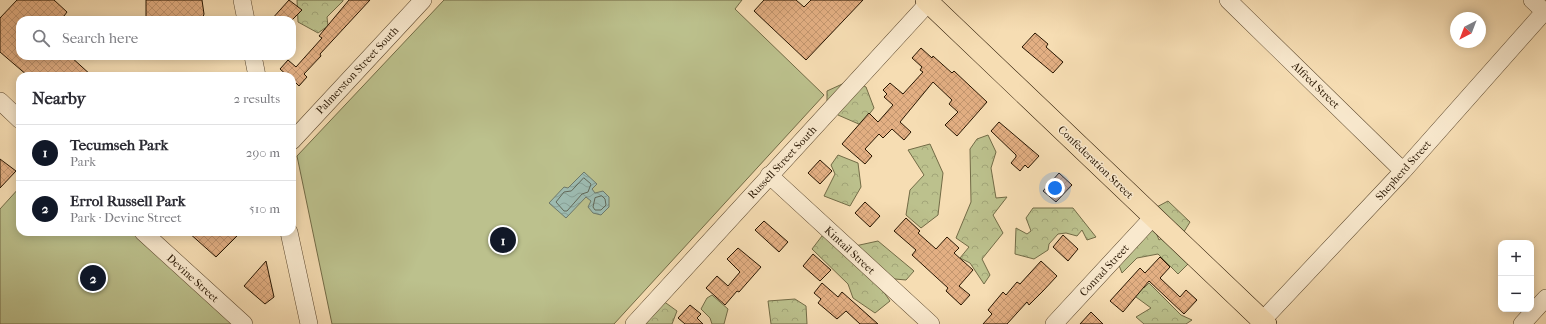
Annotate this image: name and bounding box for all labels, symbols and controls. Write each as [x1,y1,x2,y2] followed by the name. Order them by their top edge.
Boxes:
[1450,12,1486,48] north arrow
[16,16,296,60] search box
[313,23,402,117] street label: Palmerston Street South
[30,27,52,49] icon: search
[62,29,138,47] text: Search here
[1288,59,1342,111] street label: Alfred Street
[32,88,86,108] text: Nearby
[234,91,280,106] text: 2 results
[745,123,820,201] street label: Russell Street South
[1055,123,1136,202] street label: Confederation Street
[70,136,168,154] text: Tecumseh Park
[1373,137,1434,203] street label: Shepherd Street
[43,145,47,160] text: 1
[246,145,280,160] text: 290 m
[70,154,96,169] text: Park
[1045,178,1065,198] your location
[70,192,186,210] text: Errol Russell Park
[42,201,48,216] text: 2
[249,201,280,216] text: 510 m
[70,210,182,225] text: Park · Devine Street
[822,224,878,277] street label: Kintail Street
[490,225,516,255] pin: 1
[1498,240,1534,312] map controls
[1498,240,1534,276] button: +
[1077,242,1132,299] street label: Conrad Street
[164,252,221,305] street label: Devine Street
[80,263,106,293] pin: 2
[1498,276,1534,312] button: −

